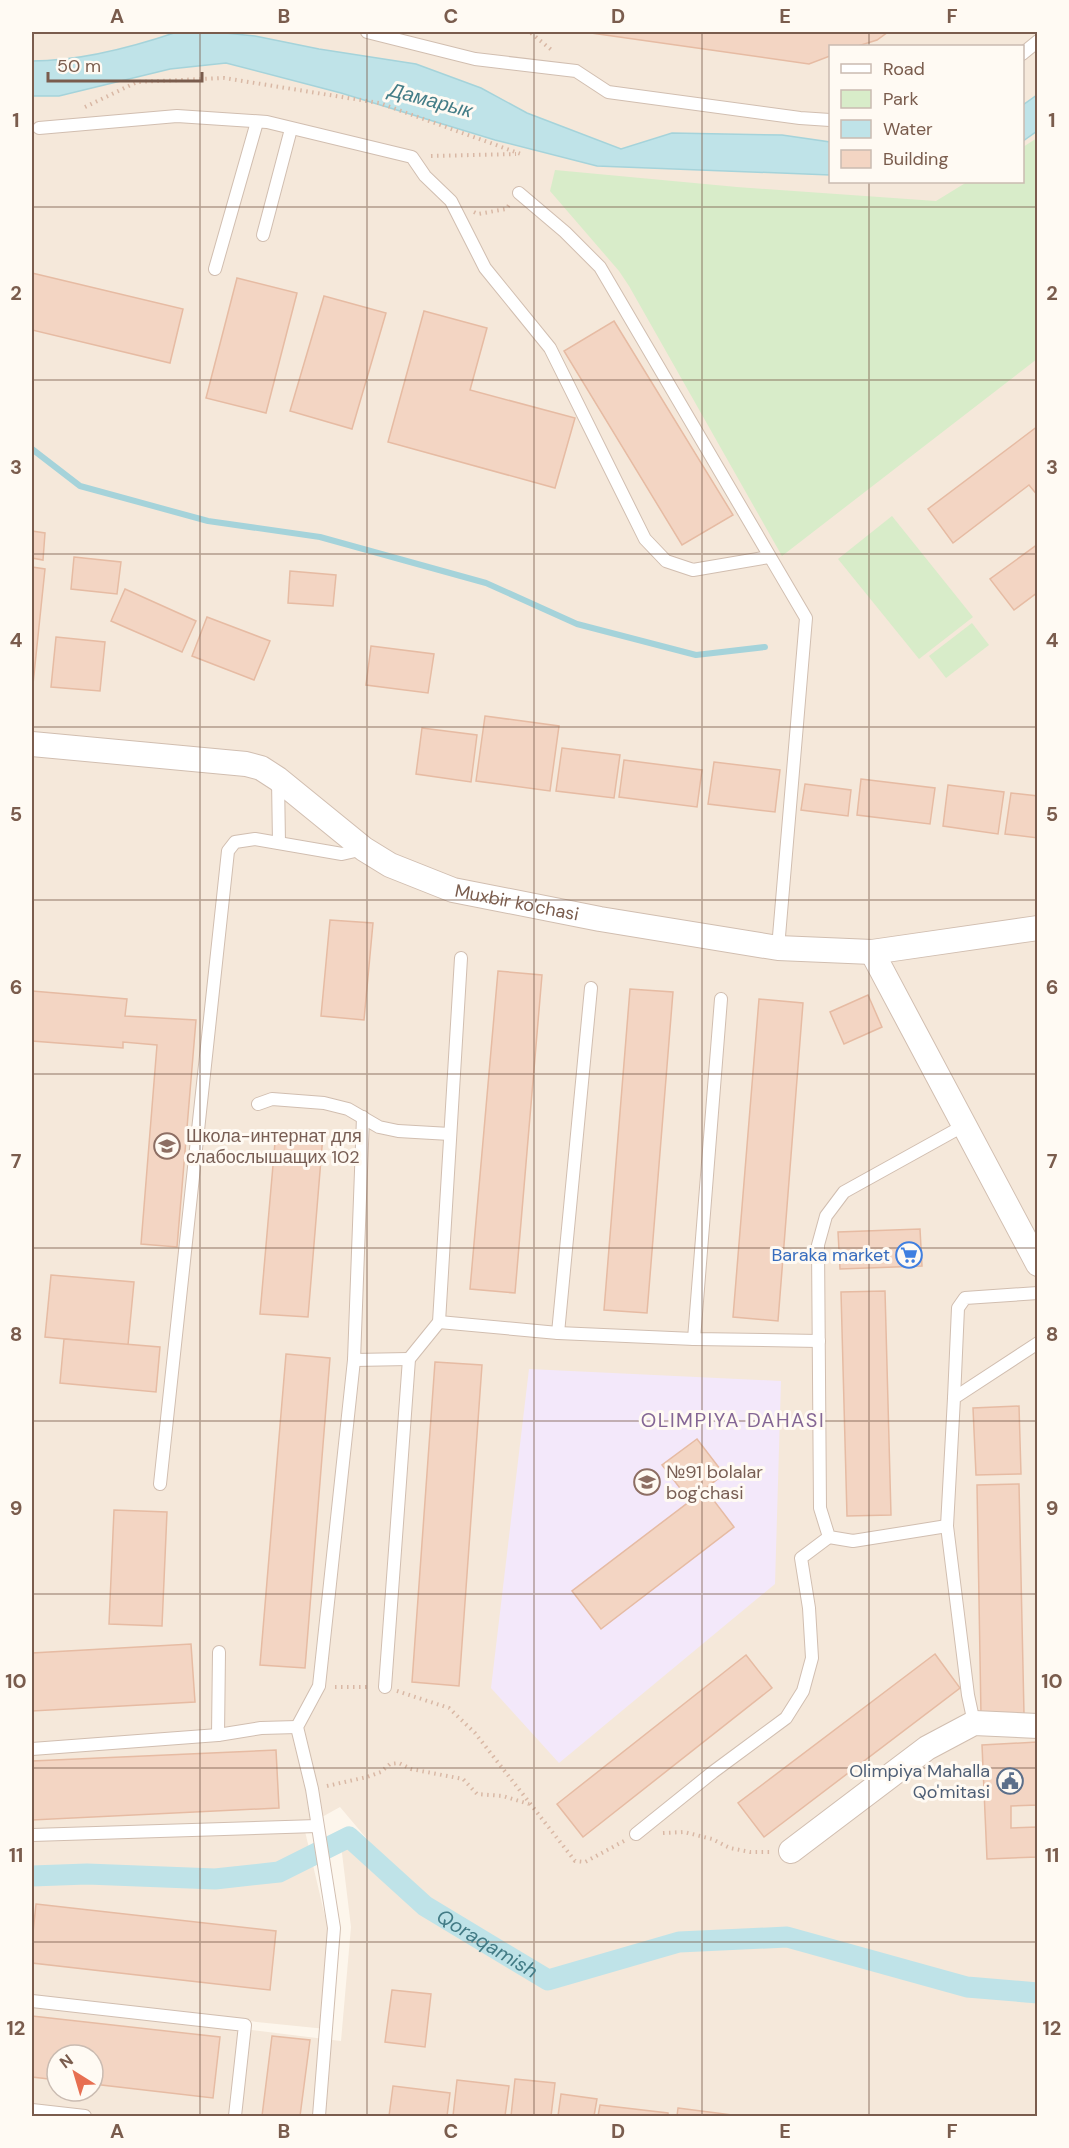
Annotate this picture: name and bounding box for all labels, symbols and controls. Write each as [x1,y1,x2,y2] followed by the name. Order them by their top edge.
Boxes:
[110,3,124,29] text: A
[278,3,290,29] text: B
[444,3,458,29] text: C
[611,3,625,29] text: D
[779,3,791,29] text: E
[946,3,958,29] text: F
[48,45,202,83] scale bar
[829,45,1024,183] legend
[57,54,101,78] text: 50 m
[883,57,925,81] text: Road
[384,76,477,124] water label: Дамарык
[883,87,919,111] text: Park
[12,107,20,133] text: 1
[1048,107,1056,133] text: 1
[883,117,933,141] text: Water
[883,147,948,171] text: Building
[10,280,22,306] text: 2
[1046,280,1058,306] text: 2
[10,454,22,480] text: 3
[1046,454,1058,480] text: 3
[10,627,23,653] text: 4
[1046,627,1059,653] text: 4
[10,801,22,827] text: 5
[1046,801,1058,827] text: 5
[453,879,581,927] street label: Muxbir ko'chasi
[10,974,22,1000] text: 6
[1046,974,1058,1000] text: 6
[186,1124,362,1169] place label: Школа-интернат для слабослышащих 102
[152,1131,182,1161] school or university icon: Школа-интернат для слабослышащих 102
[11,1148,22,1174] text: 7
[1047,1148,1058,1174] text: 7
[894,1240,924,1270] supermarket icon: Baraka market
[771,1243,890,1267] place label: Baraka market
[10,1321,22,1347] text: 8
[1046,1321,1058,1347] text: 8
[641,1407,825,1433] district label: OLIMPIYA DAHASI
[666,1460,763,1505] place label: №91 bolalar bog'chasi
[632,1467,662,1497] school or university icon: №91 bolalar bog'chasi
[10,1495,22,1521] text: 9
[1046,1495,1058,1521] text: 9
[5,1668,27,1694] text: 10
[1041,1668,1063,1694] text: 10
[849,1759,990,1804] place label: Olimpiya Mahalla Qo'mitasi
[995,1766,1025,1796] public building icon: Olimpiya Mahalla Qo'mitasi
[9,1842,23,1868] text: 11
[1045,1842,1059,1868] text: 11
[432,1903,543,1984] water label: Qoraqamish
[7,2015,25,2041] text: 12
[1043,2015,1061,2041] text: 12
[45,2043,105,2103] north arrow
[55,2050,77,2073] text: N
[110,2118,124,2144] text: A
[278,2118,290,2144] text: B
[444,2118,458,2144] text: C
[611,2118,625,2144] text: D
[779,2118,791,2144] text: E
[946,2118,958,2144] text: F

